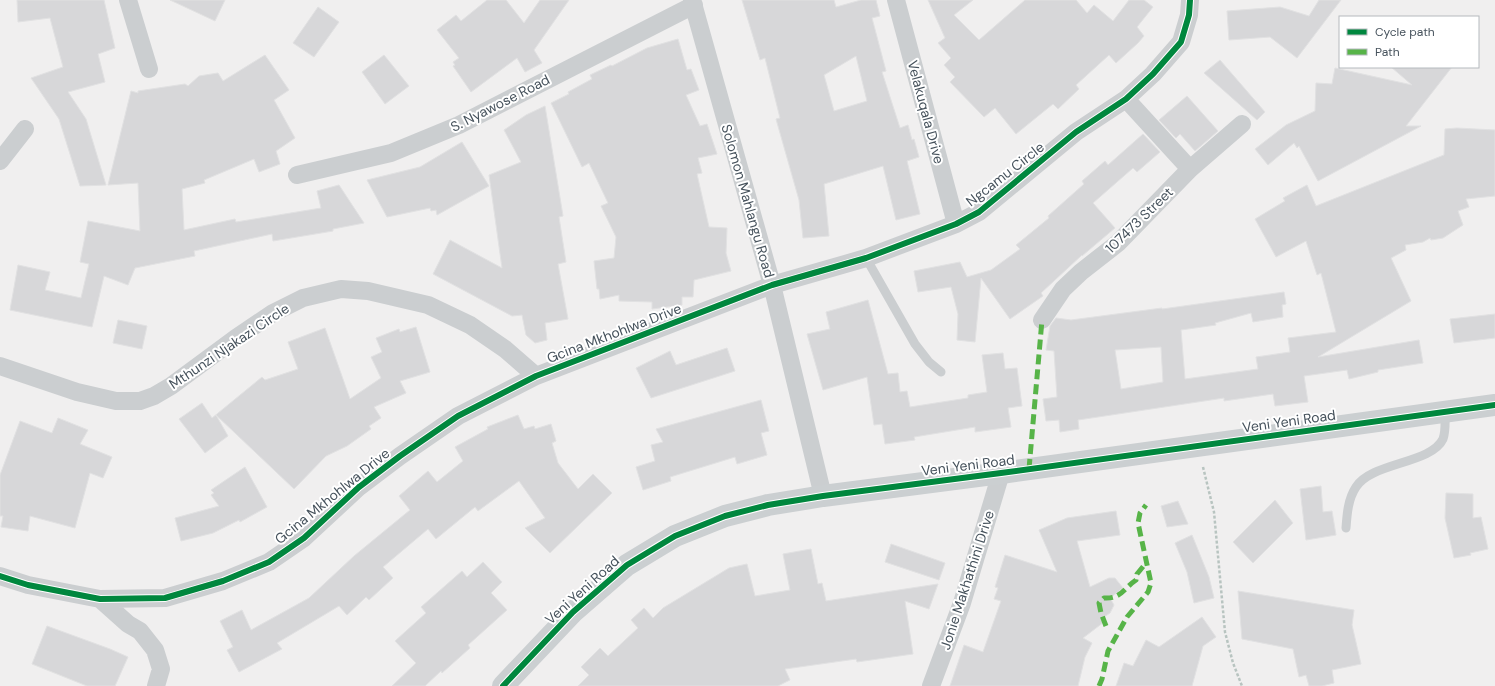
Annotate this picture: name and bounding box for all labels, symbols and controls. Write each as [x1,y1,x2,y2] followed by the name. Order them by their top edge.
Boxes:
[1339,16,1479,68] legend
[1375,24,1435,40] text: Cycle path
[1375,44,1400,60] text: Path
[904,58,948,166] street label: Velakuqala Drive
[447,70,553,136] street label: S. Nyawose Road
[717,122,779,280] street label: Solomon Mahlangu Road
[962,138,1048,210] street label: Ngcamu Circle
[1101,183,1177,257] street label: 107473 Street
[165,299,293,393] street label: Mthunzi Njakazi Circle
[544,299,684,367] street label: Gcina Mkhohlwa Drive
[1241,406,1337,436] street label: Veni Yeni Road
[271,444,393,548] street label: Gcina Mkhohlwa Drive
[920,450,1016,480] street label: Veni Yeni Road
[936,508,998,652] street label: Jonie Makhathini Drive
[541,552,623,628] street label: Veni Yeni Road

